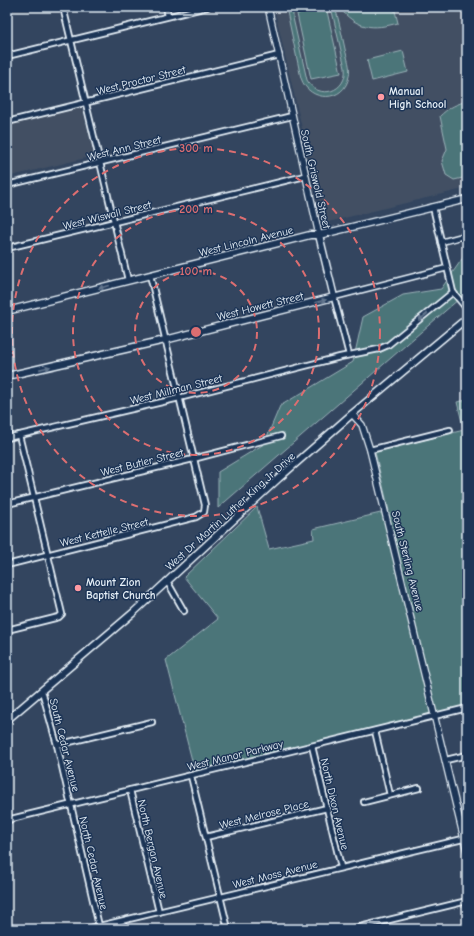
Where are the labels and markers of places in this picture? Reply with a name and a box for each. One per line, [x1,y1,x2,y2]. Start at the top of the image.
place label: Manual High School [389,85,446,111]
marker: Manual High School [376,92,386,102]
centre of rings [189,325,203,339]
place label: Mount Zion Baptist Church [86,576,156,602]
marker: Mount Zion Baptist Church [73,583,83,593]

